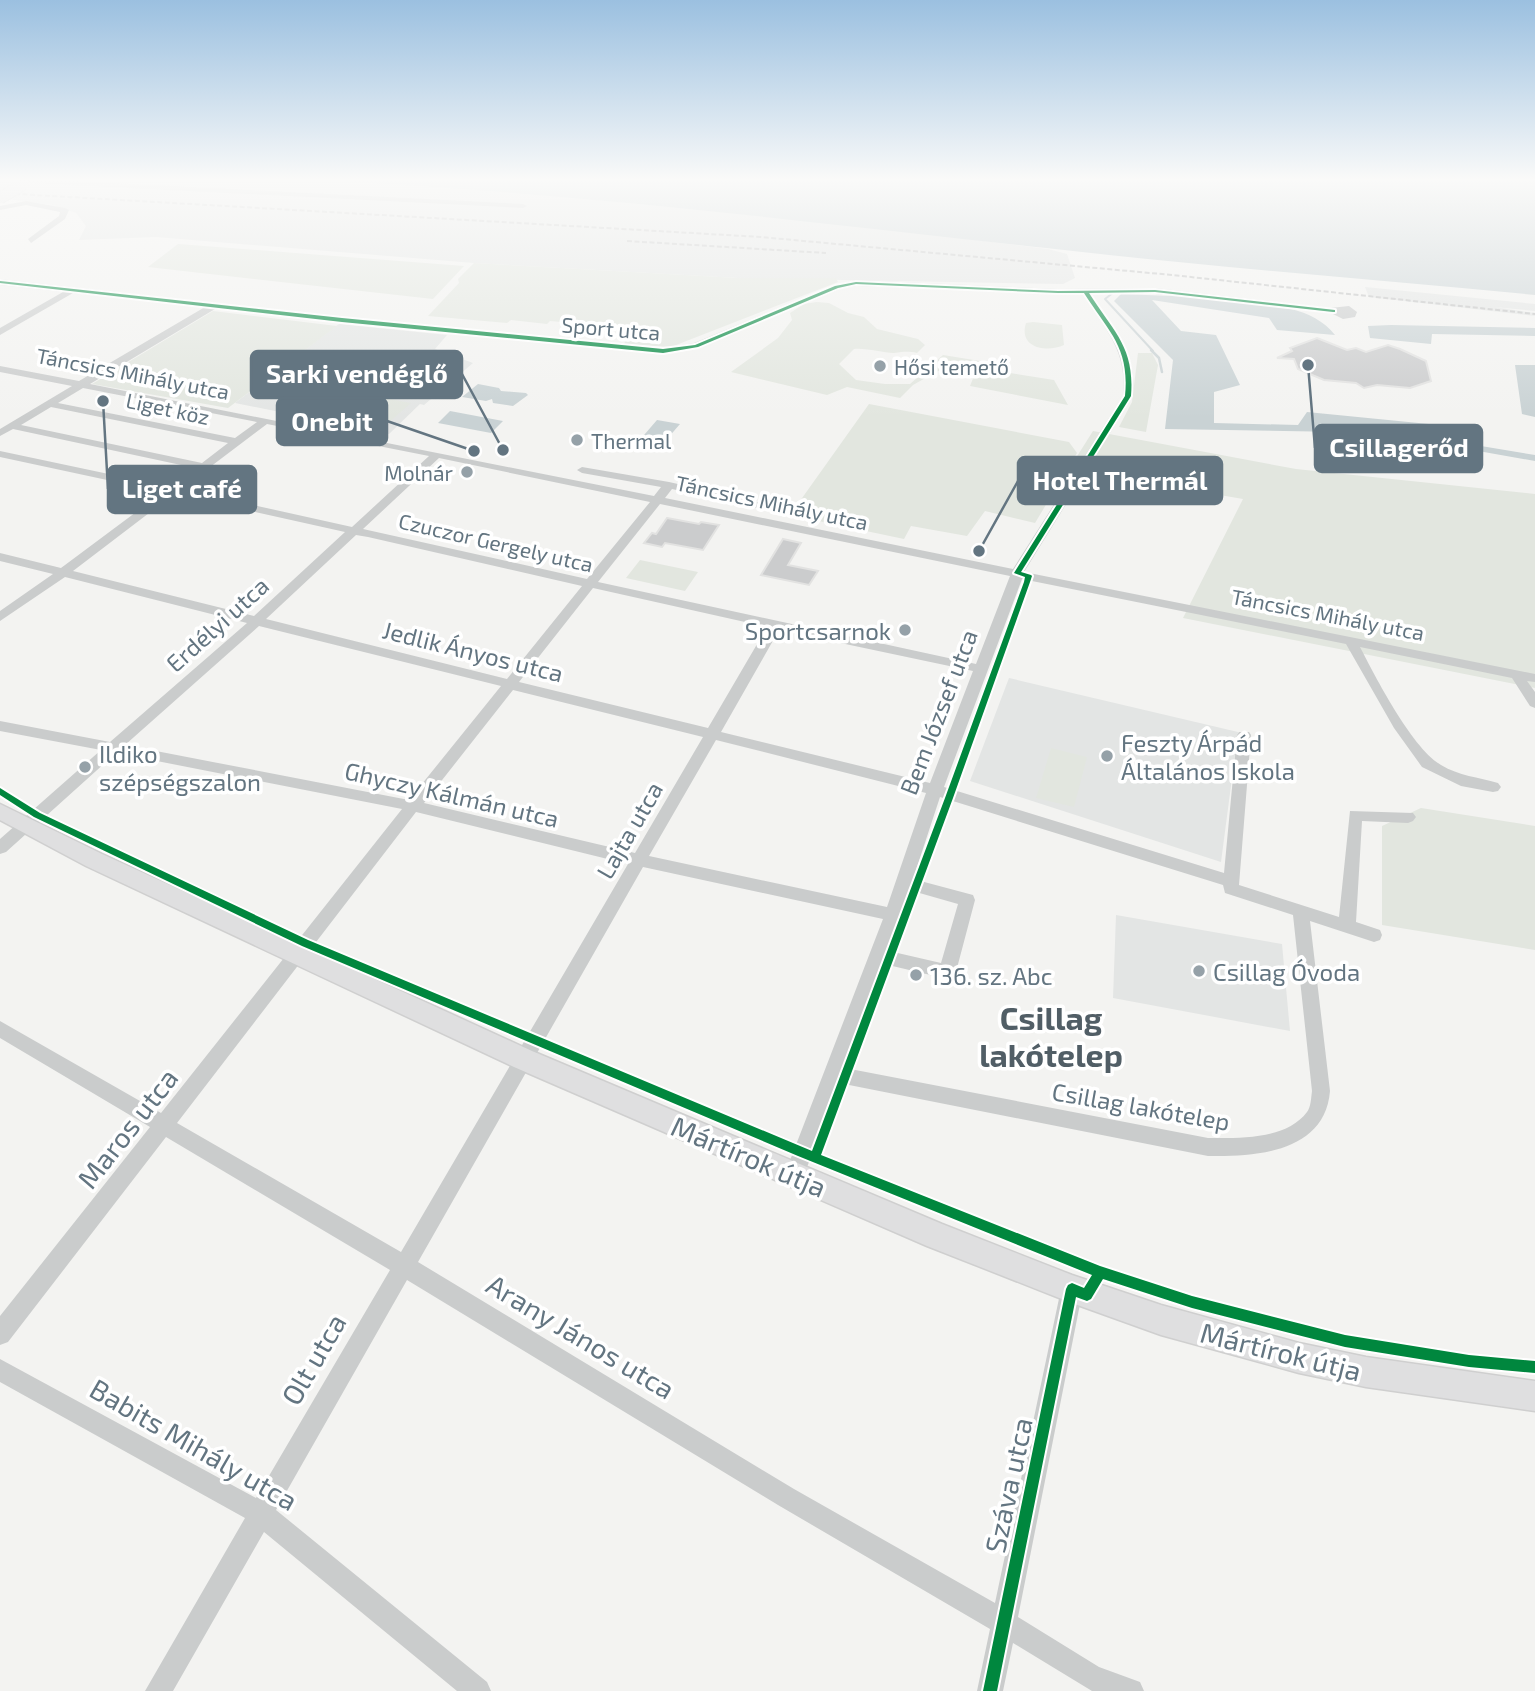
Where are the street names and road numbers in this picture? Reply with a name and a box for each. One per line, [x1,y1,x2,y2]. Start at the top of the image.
street label: Sport utca [561,311,661,345]
street label: Táncsics Mihály utca [34,342,232,404]
street label: Liget köz [124,387,212,429]
street label: Táncsics Mihály utca [674,469,870,535]
street label: Czuczor Gergely utca [396,507,596,577]
street label: Erdélyi utca [160,570,274,678]
street label: Táncsics Mihály utca [1229,583,1427,645]
street label: Jedlik Ányos utca [380,615,566,687]
street label: Bem József utca [893,625,983,799]
street label: Ghyczy Kálmán utca [342,755,562,833]
street label: Lajta utca [590,776,668,884]
street label: Maros utca [70,1061,184,1195]
street label: Csillag lakótelep [1050,1076,1232,1136]
street label: Mártírok útja [667,1108,831,1204]
street label: Arany János utca [481,1266,681,1406]
street label: Olt utca [273,1307,353,1411]
street label: Mártírok útja [1197,1315,1365,1387]
street label: Babits Mihály utca [84,1371,304,1517]
street label: Száva utca [977,1414,1039,1556]

